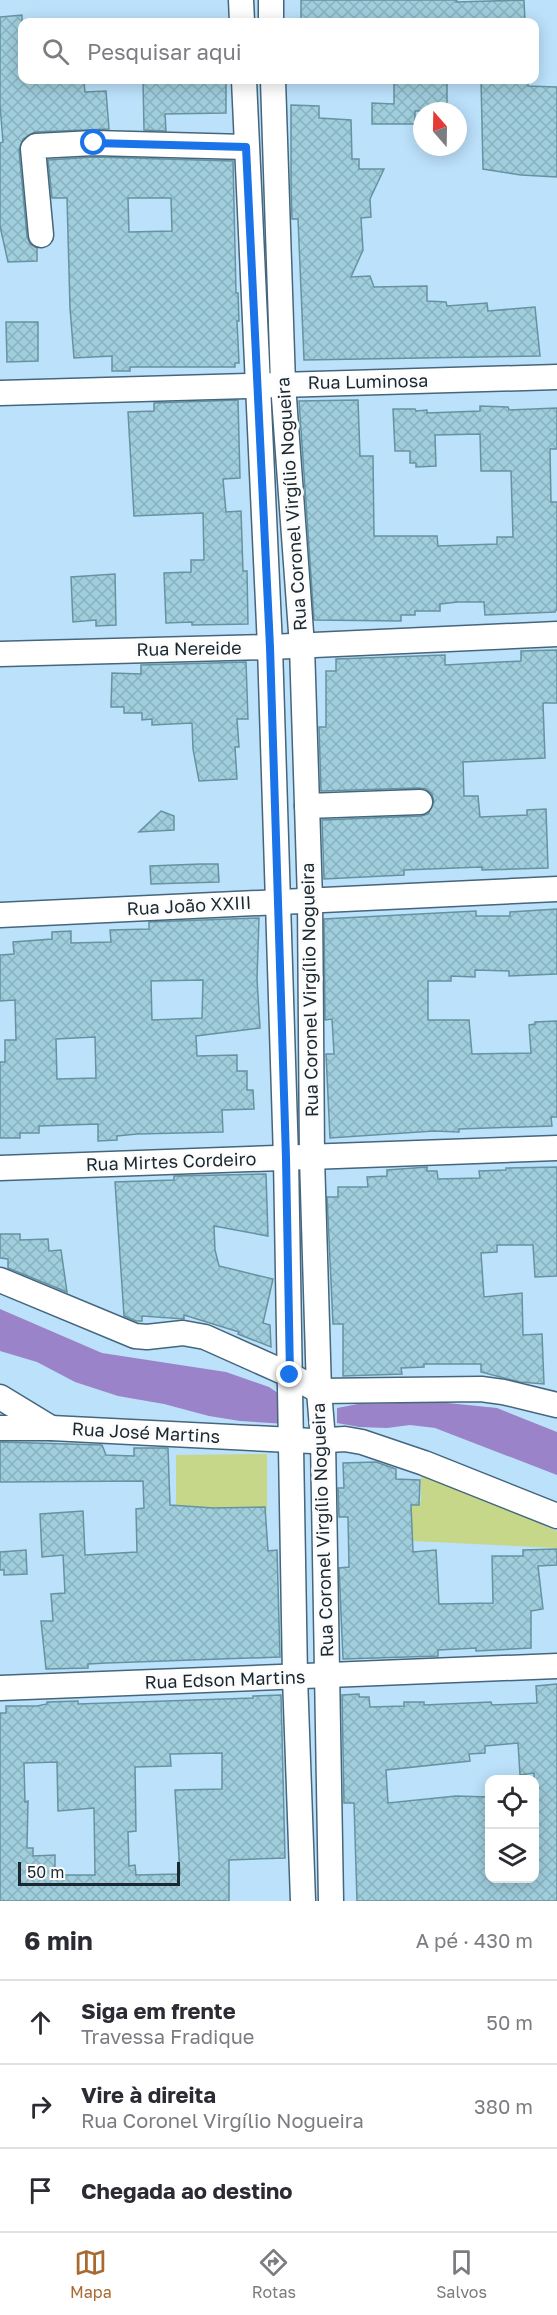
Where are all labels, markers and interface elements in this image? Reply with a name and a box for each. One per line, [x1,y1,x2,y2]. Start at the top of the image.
search box [18,18,539,84]
icon: search [39,35,72,68]
text: Pesquisar aqui [87,38,242,65]
north arrow [413,102,467,156]
route start [80,129,106,155]
street label: Rua Luminosa [308,369,428,393]
street label: Rua Coronel Virgílio Nogueira [271,376,311,632]
street label: Rua Nereide [136,636,242,660]
street label: Rua Coronel Virgílio Nogueira [296,863,322,1117]
street label: Rua João XXIII [126,891,252,919]
street label: Rua Mirtes Cordeiro [85,1147,257,1175]
route end [276,1361,302,1387]
street label: Rua Coronel Virgílio Nogueira [307,1402,337,1658]
street label: Rua José Martins [71,1417,221,1447]
street label: Rua Edson Martins [144,1665,306,1693]
map controls [485,1775,539,1883]
button: locate [485,1775,539,1829]
button: layers [485,1829,539,1883]
scale bar [18,1859,180,1886]
text: 50 m [27,1862,64,1882]
text: 6 min [24,1925,93,1956]
text: A pé · 430 m [416,1928,533,1952]
text: Siga em frente [81,1997,236,2024]
icon: ahead [24,2006,57,2039]
text: 50 m [486,2010,533,2034]
text: Travessa Fradique [81,2024,254,2048]
text: Vire à direita [81,2081,216,2108]
icon: right [24,2090,57,2123]
text: 380 m [474,2094,533,2118]
text: Rua Coronel Virgílio Nogueira [81,2108,364,2132]
icon: arrive [24,2174,57,2207]
text: Chegada ao destino [81,2177,293,2204]
tab: Mapa [70,2246,112,2302]
tab: Rotas [252,2246,296,2302]
tab: Salvos [436,2246,487,2302]

